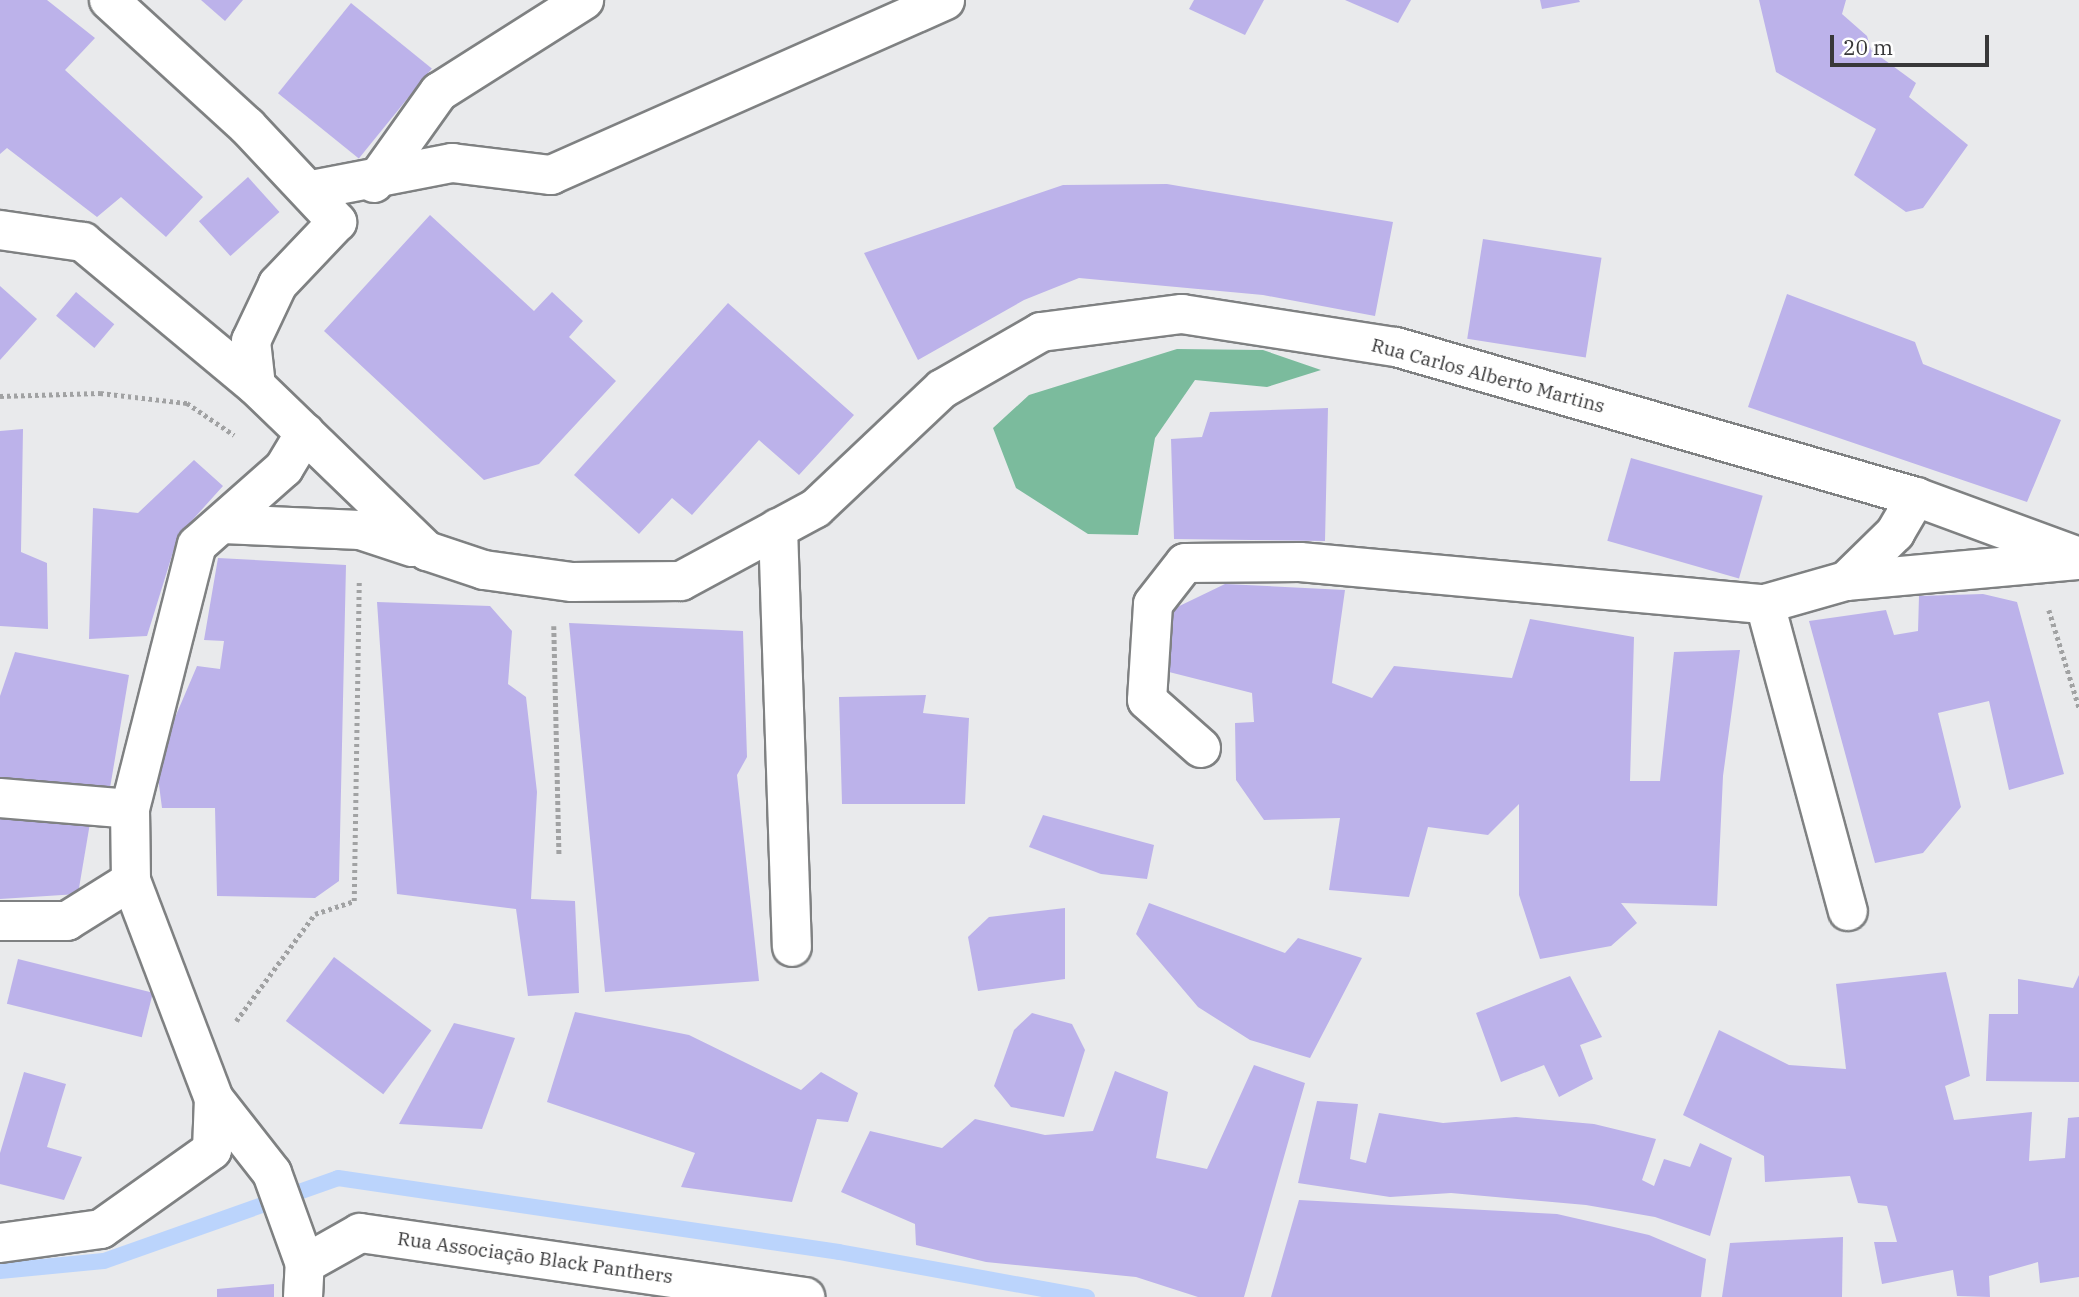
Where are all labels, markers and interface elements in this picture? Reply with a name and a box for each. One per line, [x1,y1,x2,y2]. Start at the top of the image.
scale bar [1834,21,1993,65]
text: 20 m [1843,33,1893,61]
street label: Rua Carlos Alberto Martins [1369,334,1607,418]
street label: Rua Associação Black Panthers [396,1227,674,1289]

